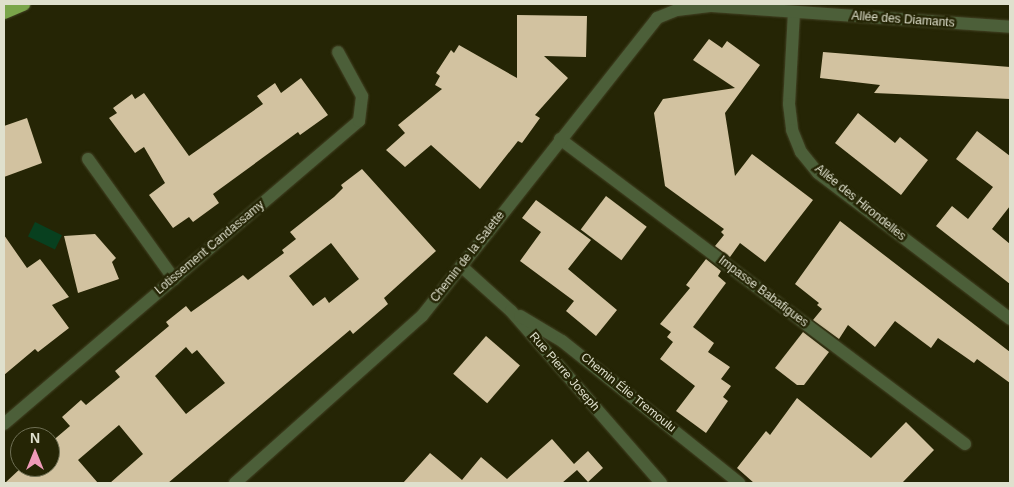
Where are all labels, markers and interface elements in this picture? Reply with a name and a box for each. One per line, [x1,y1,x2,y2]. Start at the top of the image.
street label: Allée des Diamants [851,9,955,31]
street label: Allée des Hirondelles [812,162,908,244]
street label: Lotissement Candassamy [152,198,268,298]
street label: Chemin de la Salette [428,209,508,305]
street label: Impasse Babafigues [715,254,811,330]
street label: Rue Pierre Joseph [526,330,602,414]
street label: Chemin Élie Tremoulu [578,350,678,436]
north arrow [10,427,60,477]
text: N [30,430,40,446]

